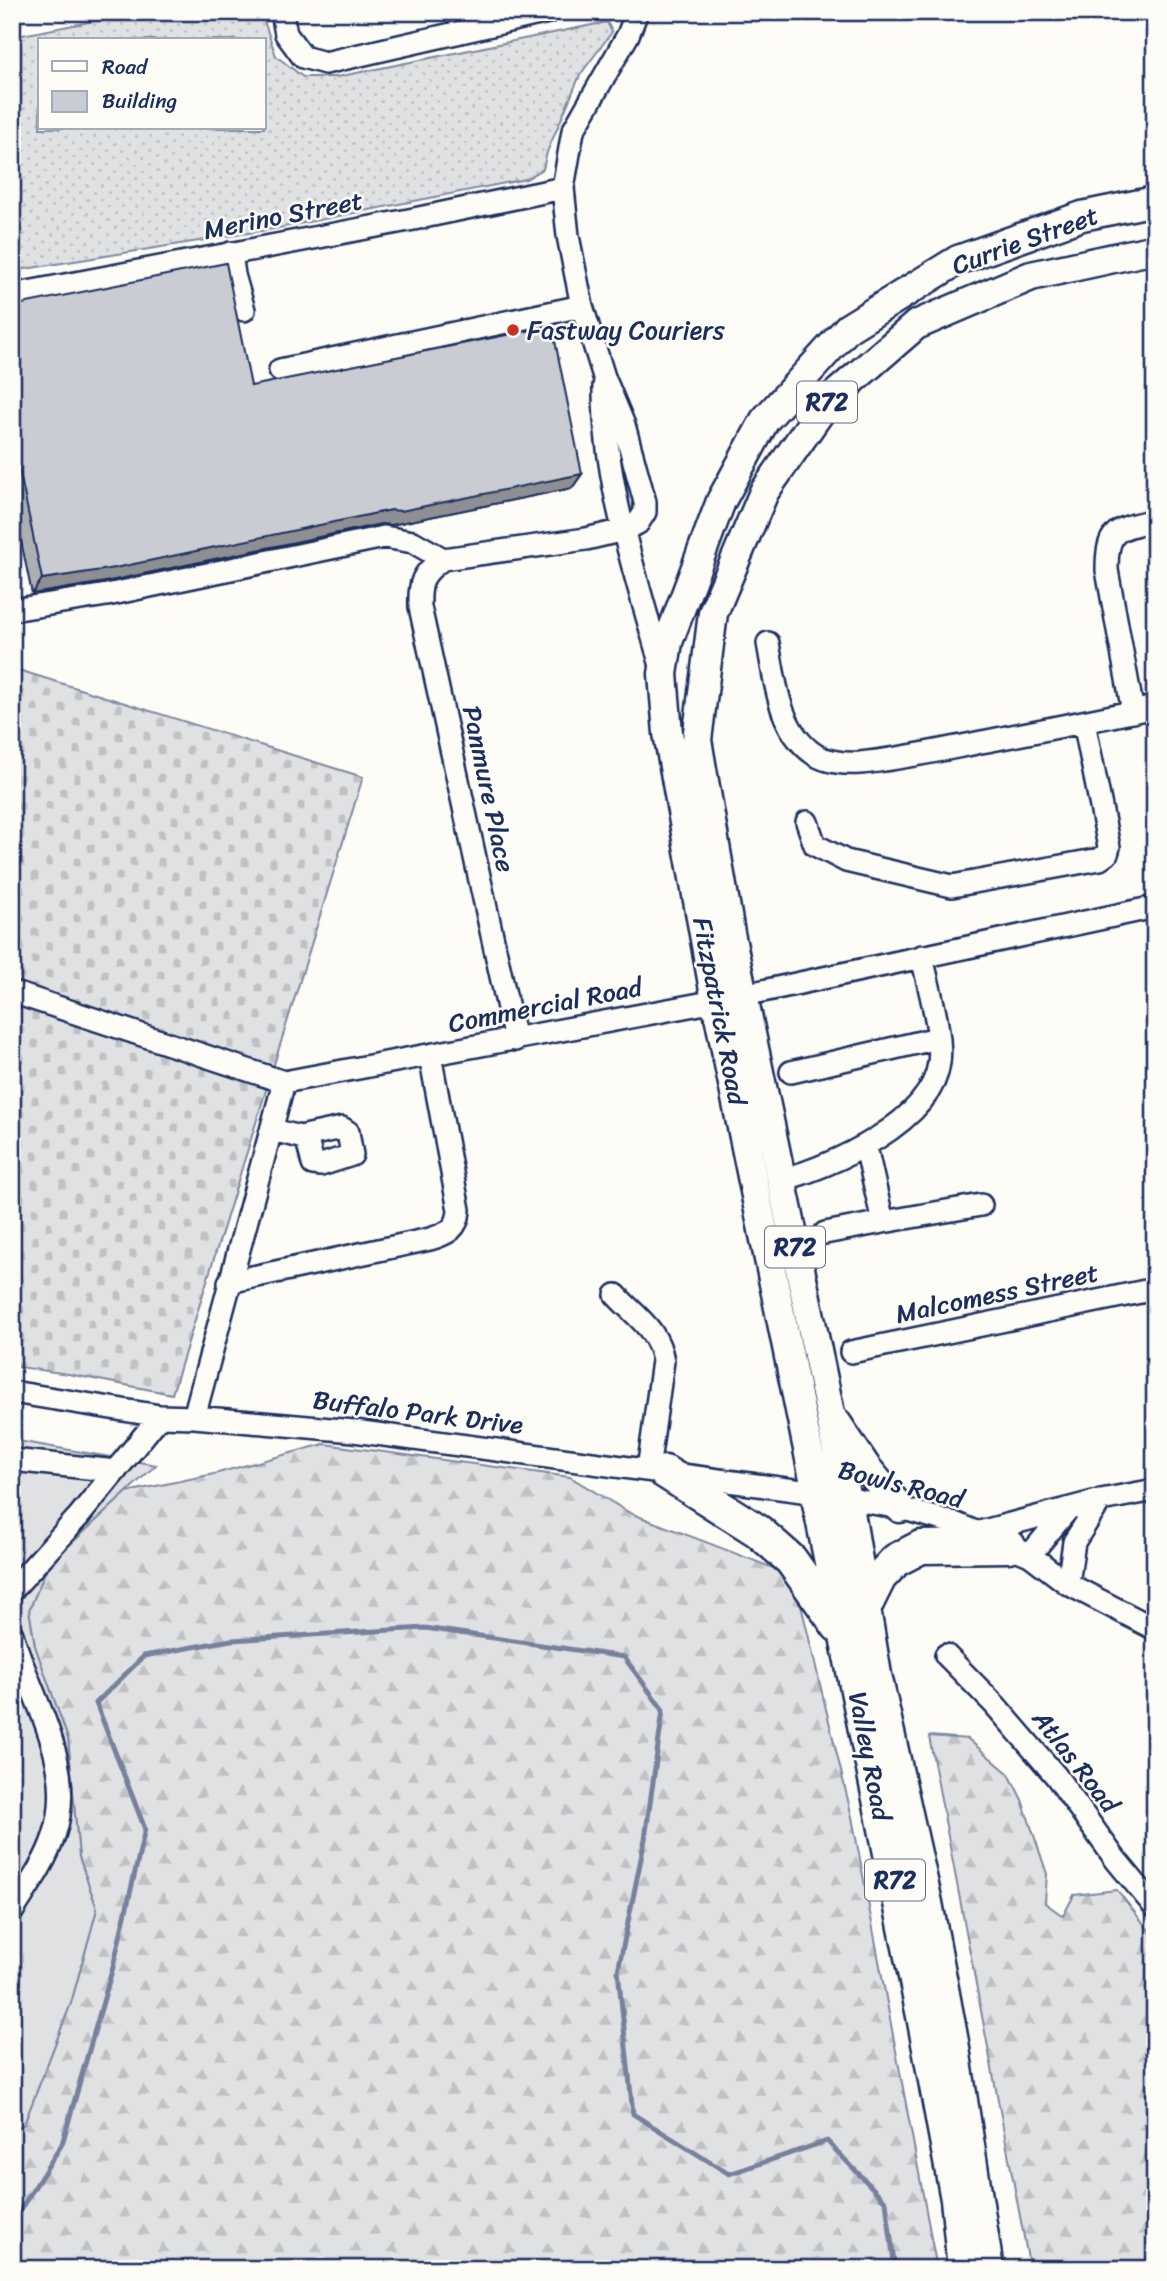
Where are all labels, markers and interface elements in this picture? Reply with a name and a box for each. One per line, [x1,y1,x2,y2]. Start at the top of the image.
legend [38,38,266,130]
text: Road [102,48,149,86]
text: Building [102,82,178,120]
street label: Merino Street [199,177,367,253]
street label: Currie Street [945,192,1105,288]
place label: Fastway Couriers [527,307,726,353]
marker: Fastway Couriers [505,322,521,338]
road number: R72 [797,382,857,422]
street label: Panmure Place [449,701,529,877]
street label: Fitzpatrick Road [679,913,761,1111]
street label: Commercial Road [444,963,648,1046]
road number: R72 [765,1226,825,1268]
street label: Malcomess Street [891,1249,1103,1337]
street label: Buffalo Park Drive [310,1376,526,1448]
street label: Bowls Road [833,1446,971,1522]
street label: Valley Road [835,1688,905,1827]
street label: Atlas Road [1020,1698,1133,1825]
road number: R72 [865,1859,925,1900]

